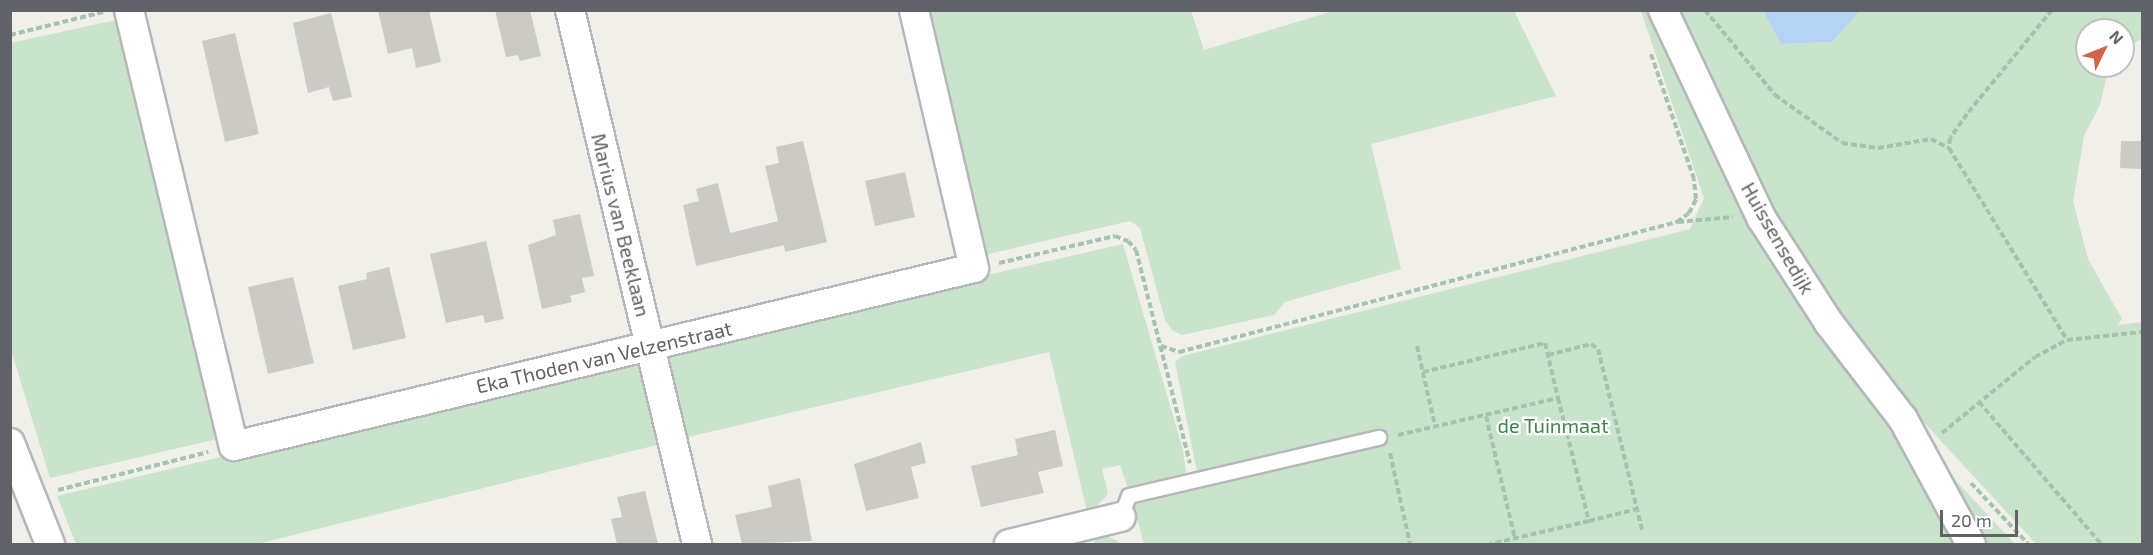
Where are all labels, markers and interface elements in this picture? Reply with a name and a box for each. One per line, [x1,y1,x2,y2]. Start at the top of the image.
north arrow [2075,18,2135,78]
text: N [2106,26,2128,47]
street label: Marius van Beeklaan [587,131,655,319]
street label: Huissensedijk [1736,178,1820,298]
street label: Eka Thoden van Velzenstraat [473,316,735,398]
park label: de Tuinmaat [1497,413,1609,437]
scale bar [1943,498,2021,536]
text: 20 m [1951,509,1992,531]

